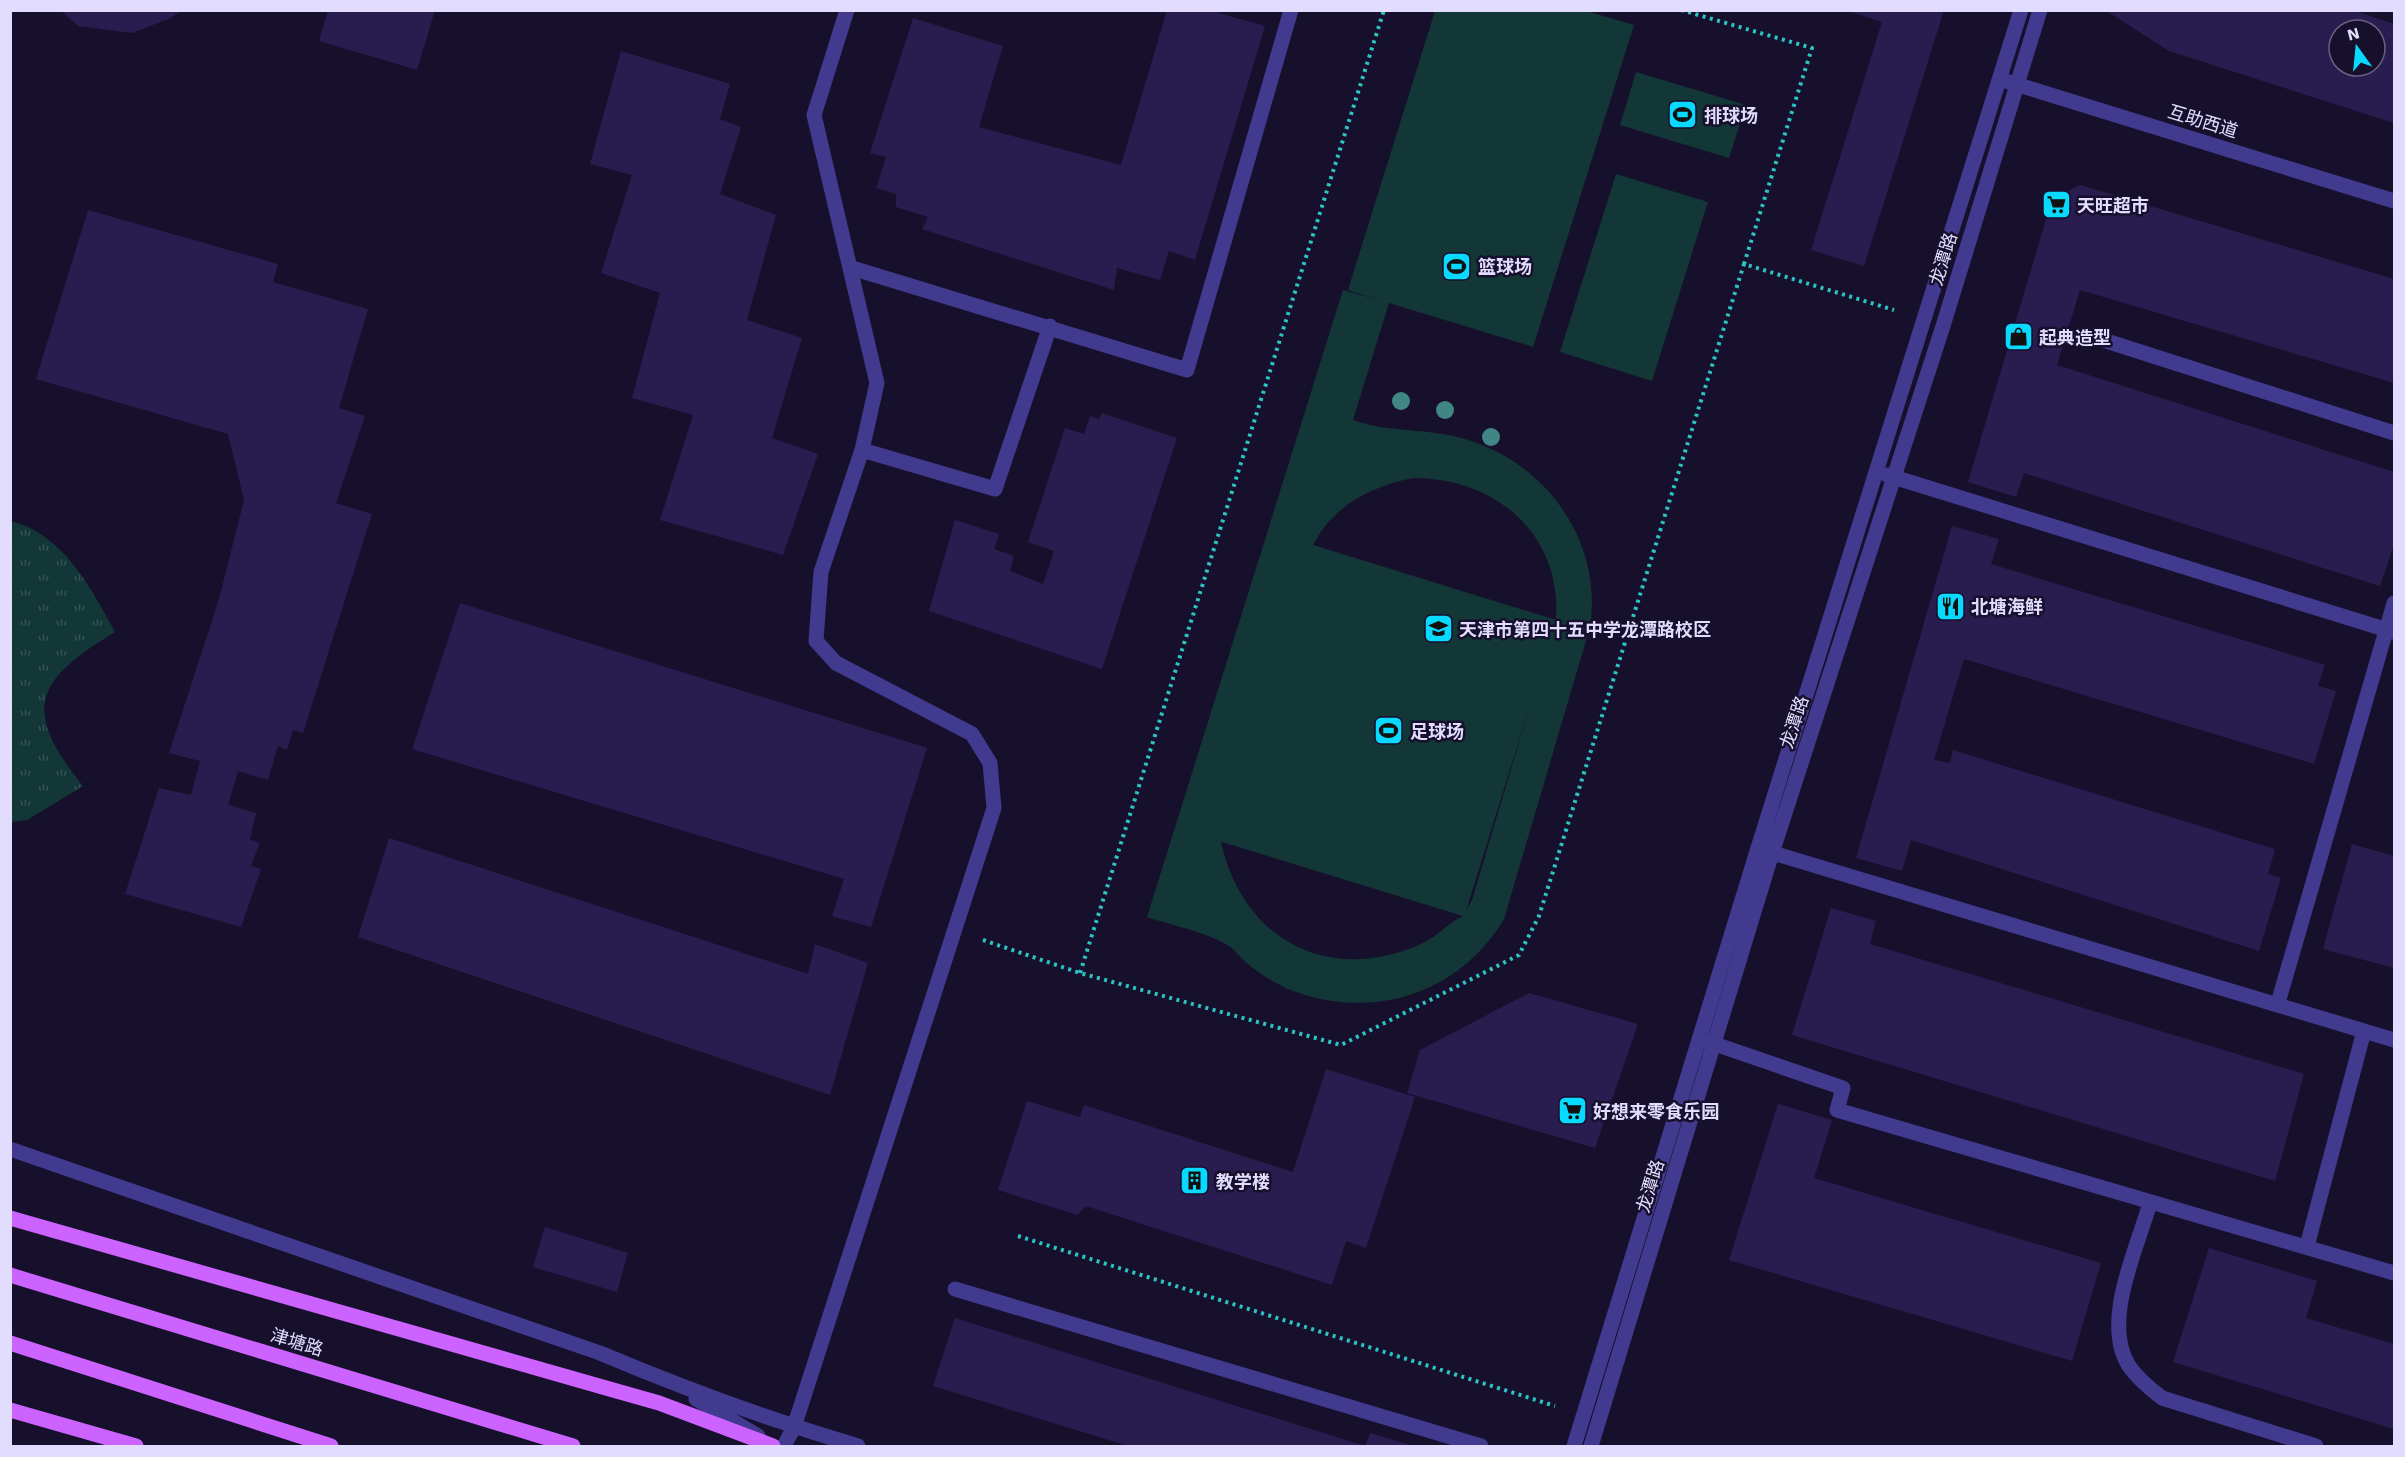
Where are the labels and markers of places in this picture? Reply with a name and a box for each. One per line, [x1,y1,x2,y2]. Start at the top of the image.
sports icon: 排球场 [1667,99,1699,131]
place label: 排球场 [1704,105,1758,126]
supermarket icon: 天旺超市 [2040,189,2072,221]
place label: 天旺超市 [2077,195,2149,216]
sports icon: 篮球场 [1441,250,1473,282]
place label: 篮球场 [1478,256,1532,277]
shop icon: 起典造型 [2002,321,2034,353]
place label: 起典造型 [2039,327,2111,348]
restaurant icon: 北塘海鲜 [1934,590,1966,622]
place label: 北塘海鲜 [1971,596,2043,617]
school or university icon: 天津市第四十五中学龙潭路校区 [1422,613,1454,645]
place label: 天津市第四十五中学龙潭路校区 [1459,619,1711,640]
sports icon: 足球场 [1373,715,1405,747]
place label: 足球场 [1410,721,1464,742]
supermarket icon: 好想来零食乐园 [1556,1095,1588,1127]
place label: 好想来零食乐园 [1593,1101,1719,1122]
building icon: 教学楼 [1179,1165,1211,1197]
place label: 教学楼 [1216,1171,1270,1192]

